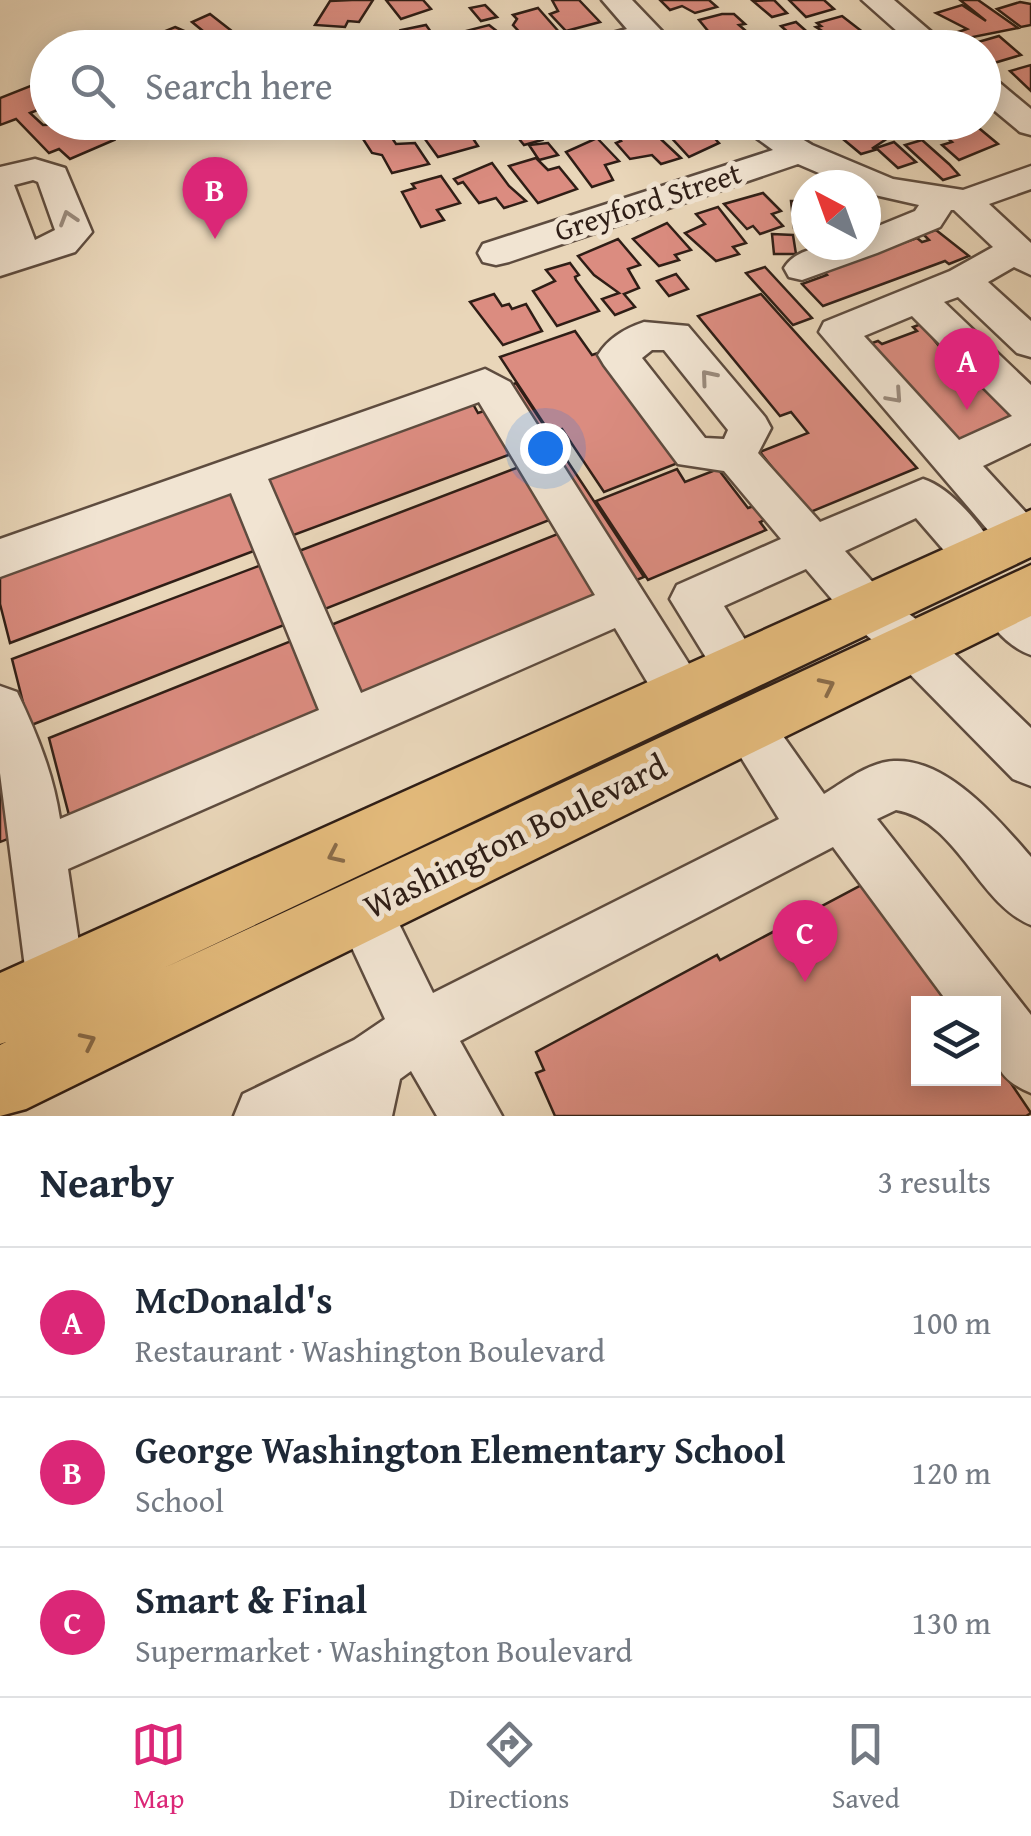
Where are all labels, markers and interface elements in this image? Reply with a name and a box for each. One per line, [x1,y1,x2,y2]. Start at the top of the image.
search box [30,30,1001,140]
text: Search here [145,57,333,113]
icon: search [65,58,120,113]
street label: Greyford Street [549,150,747,252]
pin: B [182,156,248,239]
north arrow [791,170,881,260]
one-way arrow [59,210,80,227]
pin: A [934,328,1000,410]
one-way arrow [702,371,720,389]
one-way arrow [884,384,902,403]
your location [520,423,571,474]
one-way arrow [817,678,835,698]
street label: Washington Boulevard [354,740,675,931]
one-way arrow [327,843,345,863]
pin: C [772,900,838,982]
map controls [911,996,1001,1086]
button: layers [911,996,1001,1086]
one-way arrow [78,1033,96,1053]
text: Nearby [40,1151,174,1212]
text: 3 results [878,1158,991,1205]
text: McDonald's [135,1271,333,1327]
text: A [62,1299,83,1346]
text: 100 m [912,1299,991,1346]
text: Restaurant · Washington Boulevard [135,1327,605,1374]
text: George Washington Elementary School [135,1421,785,1477]
text: B [63,1449,82,1496]
text: 120 m [912,1449,991,1496]
text: School [135,1477,224,1524]
text: Smart & Final [135,1571,367,1627]
text: C [63,1599,82,1646]
text: 130 m [912,1599,991,1646]
text: Supermarket · Washington Boulevard [135,1627,633,1674]
tab: Map [131,1717,186,1818]
tab: Directions [449,1717,569,1818]
tab: Saved [832,1717,900,1818]

